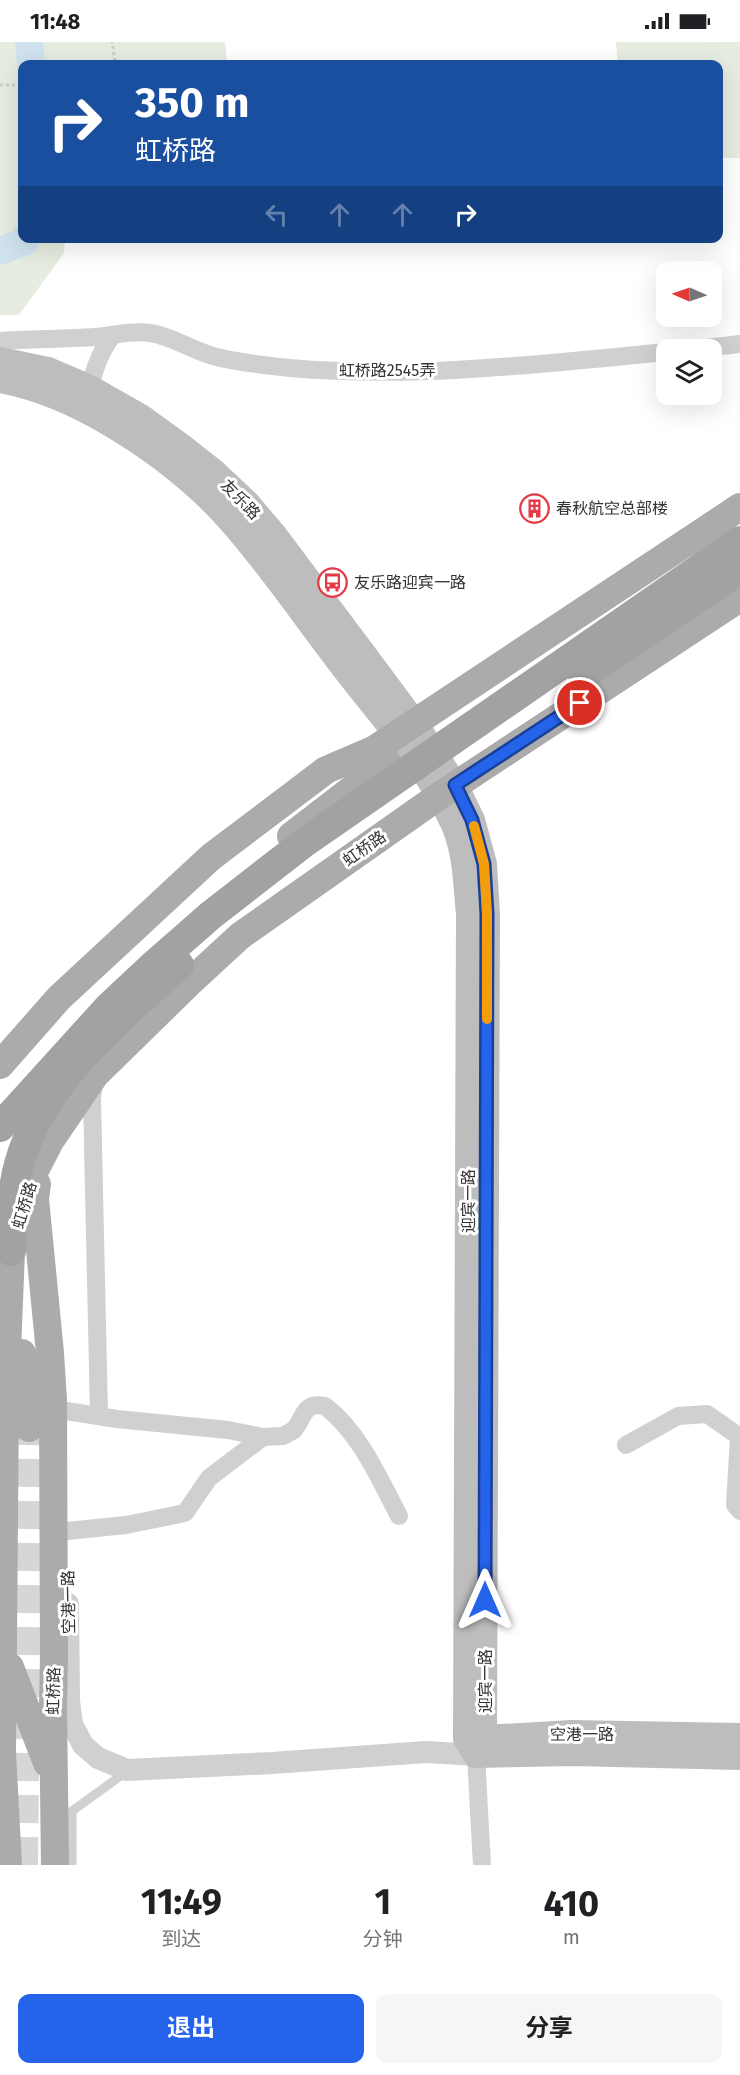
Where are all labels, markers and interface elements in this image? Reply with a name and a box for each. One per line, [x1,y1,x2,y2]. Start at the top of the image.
text: 11:48 [30,8,80,35]
text: 350 m [135,78,249,128]
icon: right [36,84,114,162]
text: 虹桥路 [135,135,216,167]
icon: left [260,198,293,231]
icon: ahead [323,198,356,231]
icon: ahead [386,198,419,231]
icon: right [449,198,482,231]
north arrow [656,261,722,327]
map controls [656,261,722,405]
button: layers [656,339,722,405]
street label: 虹桥路2545弄 [339,361,435,380]
street label: 友乐路 [217,475,264,523]
building icon: 春秋航空总部楼 [519,492,551,524]
place label: 春秋航空总部楼 [556,499,668,518]
bus stop icon: 友乐路迎宾一路 [317,566,349,598]
place label: 友乐路迎宾一路 [354,573,466,592]
pin [554,677,605,728]
icon: arrive [563,686,596,719]
street label: 虹桥路 [339,827,389,870]
street label: 迎宾一路 [459,1169,478,1233]
street label: 虹桥路 [8,1179,41,1231]
position arrow [453,1568,517,1632]
street label: 空港一路 [58,1570,79,1634]
street label: 迎宾一路 [476,1649,495,1713]
street label: 虹桥路 [44,1667,63,1715]
street label: 空港一路 [550,1725,614,1744]
text: 11:49 [141,1880,222,1924]
text: 1 [374,1880,391,1924]
text: 410 [544,1882,599,1926]
text: m [563,1925,580,1949]
text: 到达 [161,1927,201,1951]
text: 分钟 [363,1927,403,1951]
button: 退出 [18,1994,364,2063]
button: 分享 [376,1994,722,2063]

